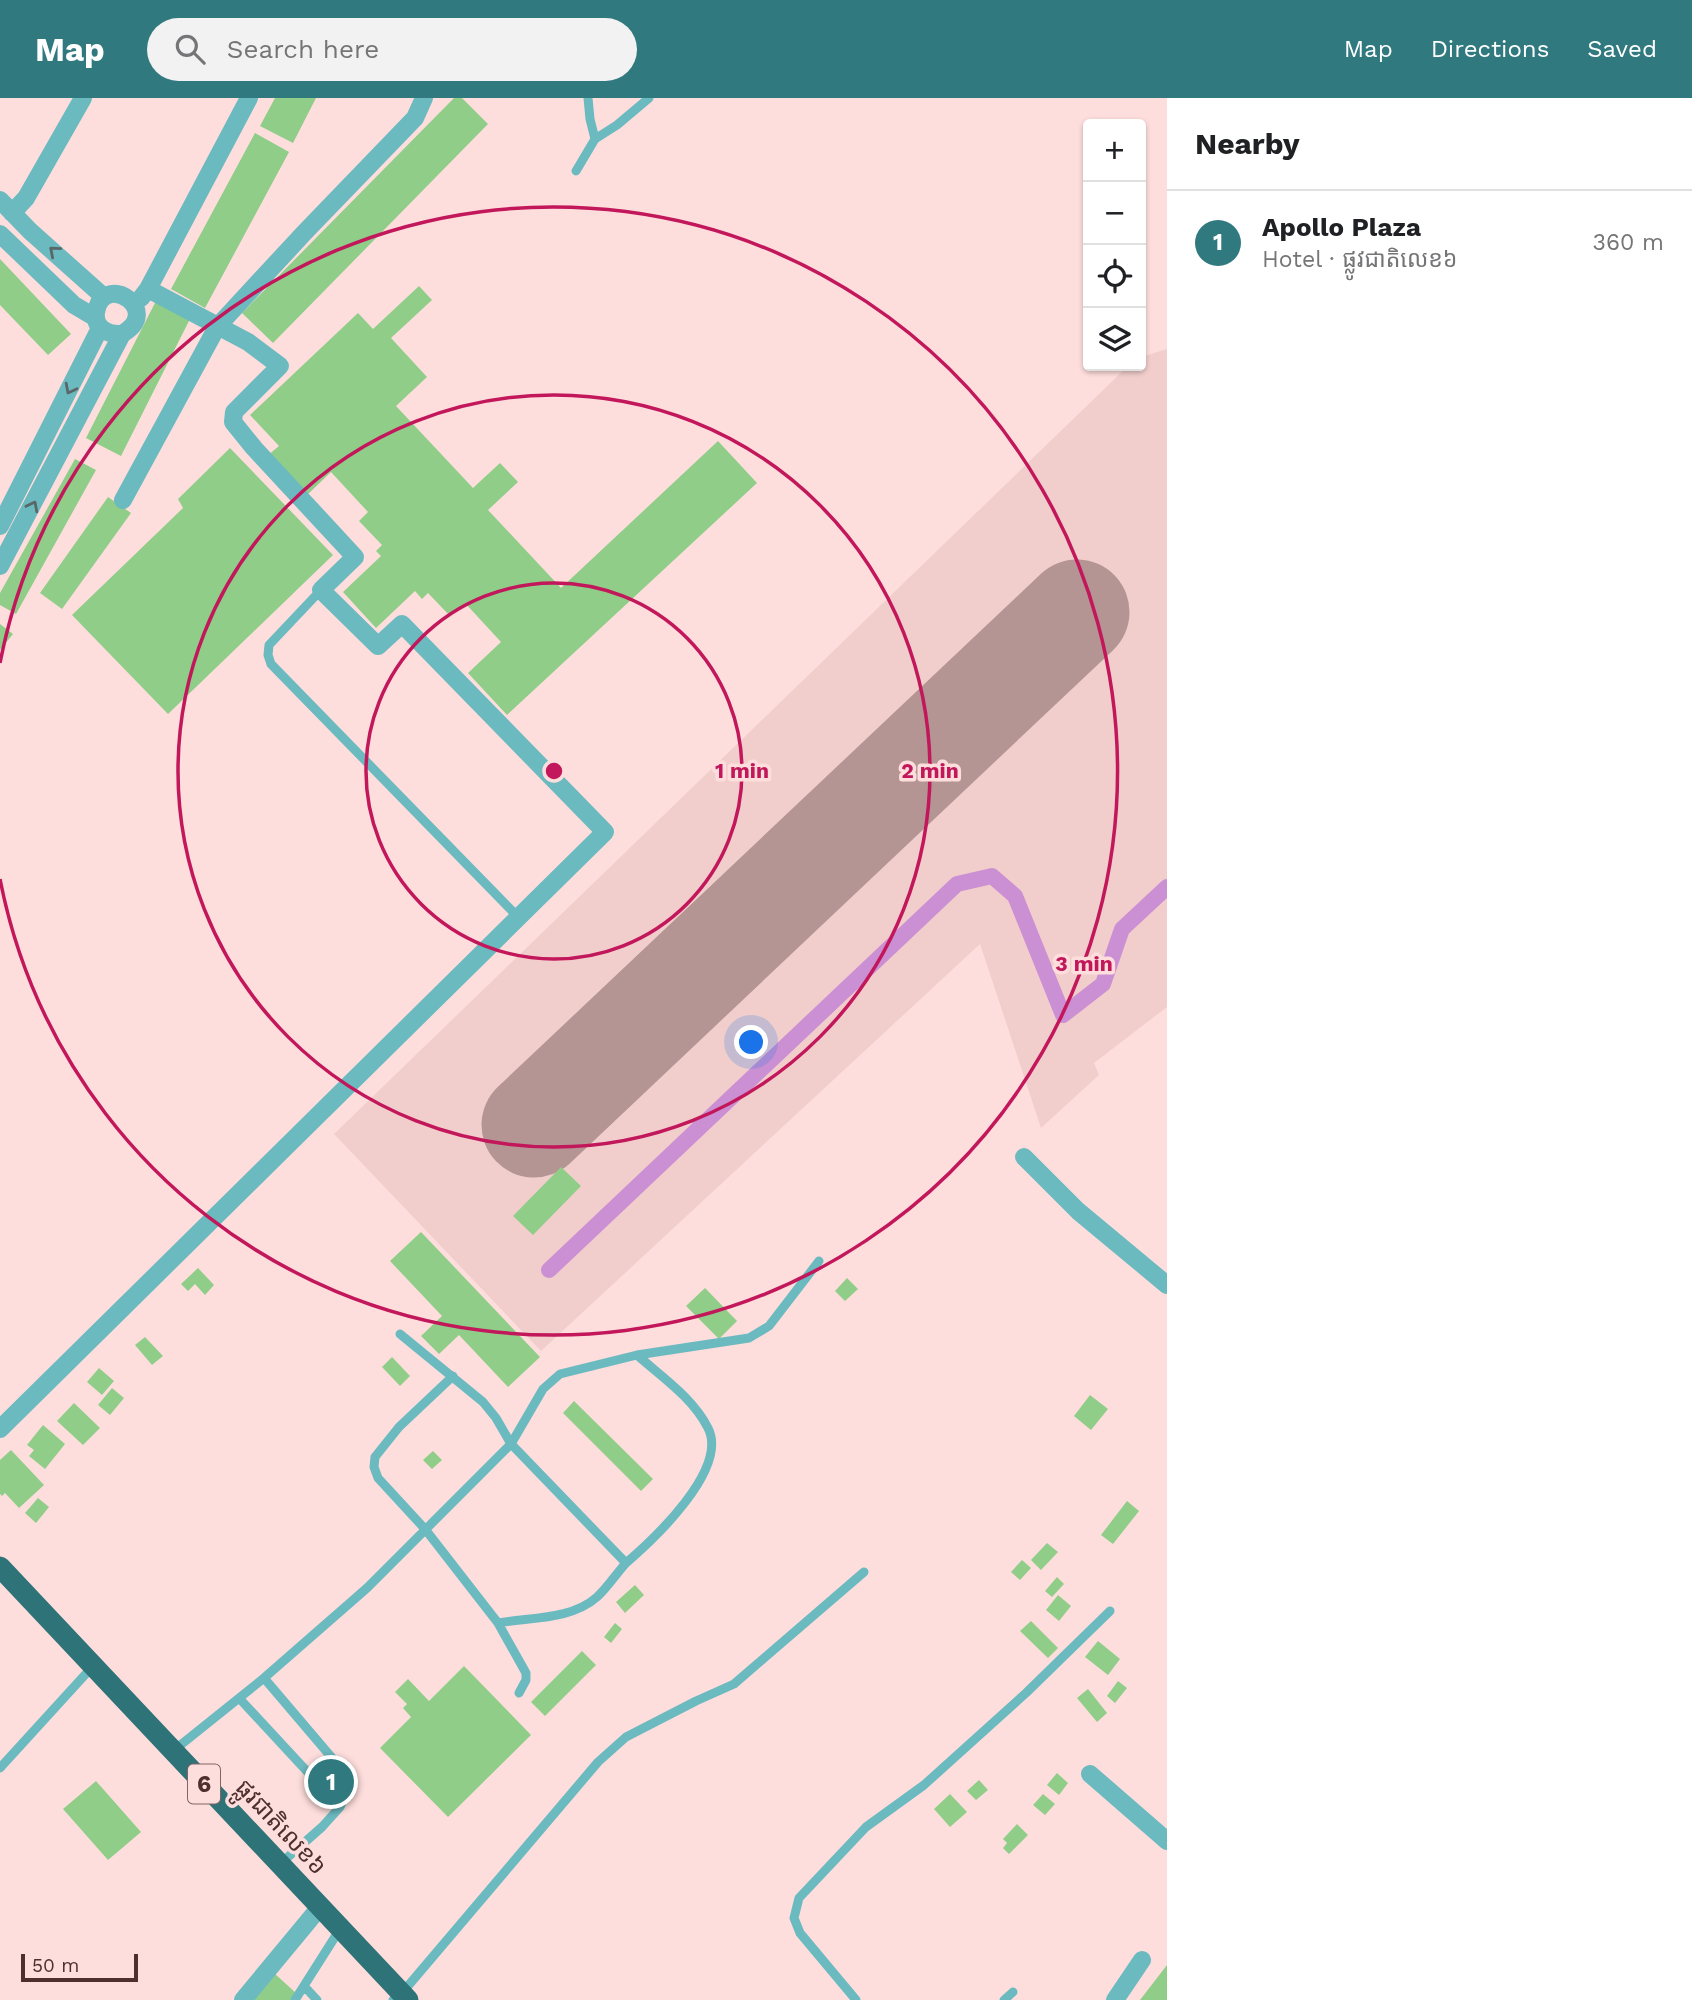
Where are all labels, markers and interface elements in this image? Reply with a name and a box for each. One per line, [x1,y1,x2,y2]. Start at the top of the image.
search box [147,18,637,81]
text: Map [35,30,105,69]
icon: search [171,30,209,68]
text: Search here [227,34,379,64]
text: Map [1344,35,1393,63]
text: Directions [1431,35,1549,63]
text: Saved [1587,35,1657,63]
map controls [1083,119,1146,371]
button: + [1083,119,1146,182]
text: Nearby [1195,126,1300,161]
button: − [1083,182,1146,245]
text: Apollo Plaza [1262,212,1421,242]
text: 1 [1213,229,1223,256]
text: 360 m [1593,229,1664,256]
button: locate [1083,245,1146,308]
text: Hotel · ផ្លូវជាតិលេខ៦ [1262,246,1457,273]
one-way arrow [49,247,62,259]
button: layers [1083,308,1146,371]
one-way arrow [64,382,78,394]
one-way arrow [25,501,39,513]
text: 1 min [715,758,769,783]
text: 2 min [901,758,959,783]
centre of rings [542,759,566,783]
text: 3 min [1055,951,1113,976]
your location [734,1025,768,1059]
pin: 1 [308,1756,354,1808]
road number: 6 [188,1764,220,1804]
street label: ផ្លូវជាតិលេខ៦ [224,1774,332,1886]
scale bar [21,1951,138,1983]
text: 50 m [32,1954,79,1977]

